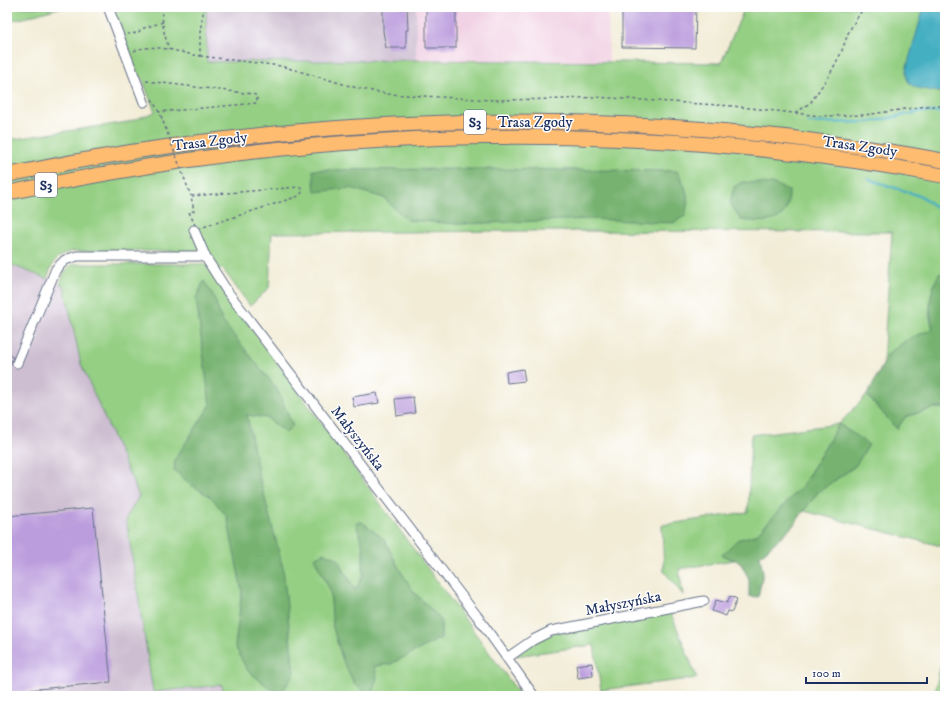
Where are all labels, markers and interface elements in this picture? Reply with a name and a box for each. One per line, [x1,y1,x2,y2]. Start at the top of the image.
road number: S3 [464,110,486,134]
street label: Trasa Zgody [497,113,573,132]
street label: Trasa Zgody [172,127,249,156]
street label: Trasa Zgody [821,132,899,161]
road number: S3 [35,173,57,197]
street label: Małyszyńska [326,402,389,475]
street label: Małyszyńska [584,587,663,620]
scale bar [806,659,927,685]
text: 100 m [812,666,841,681]

